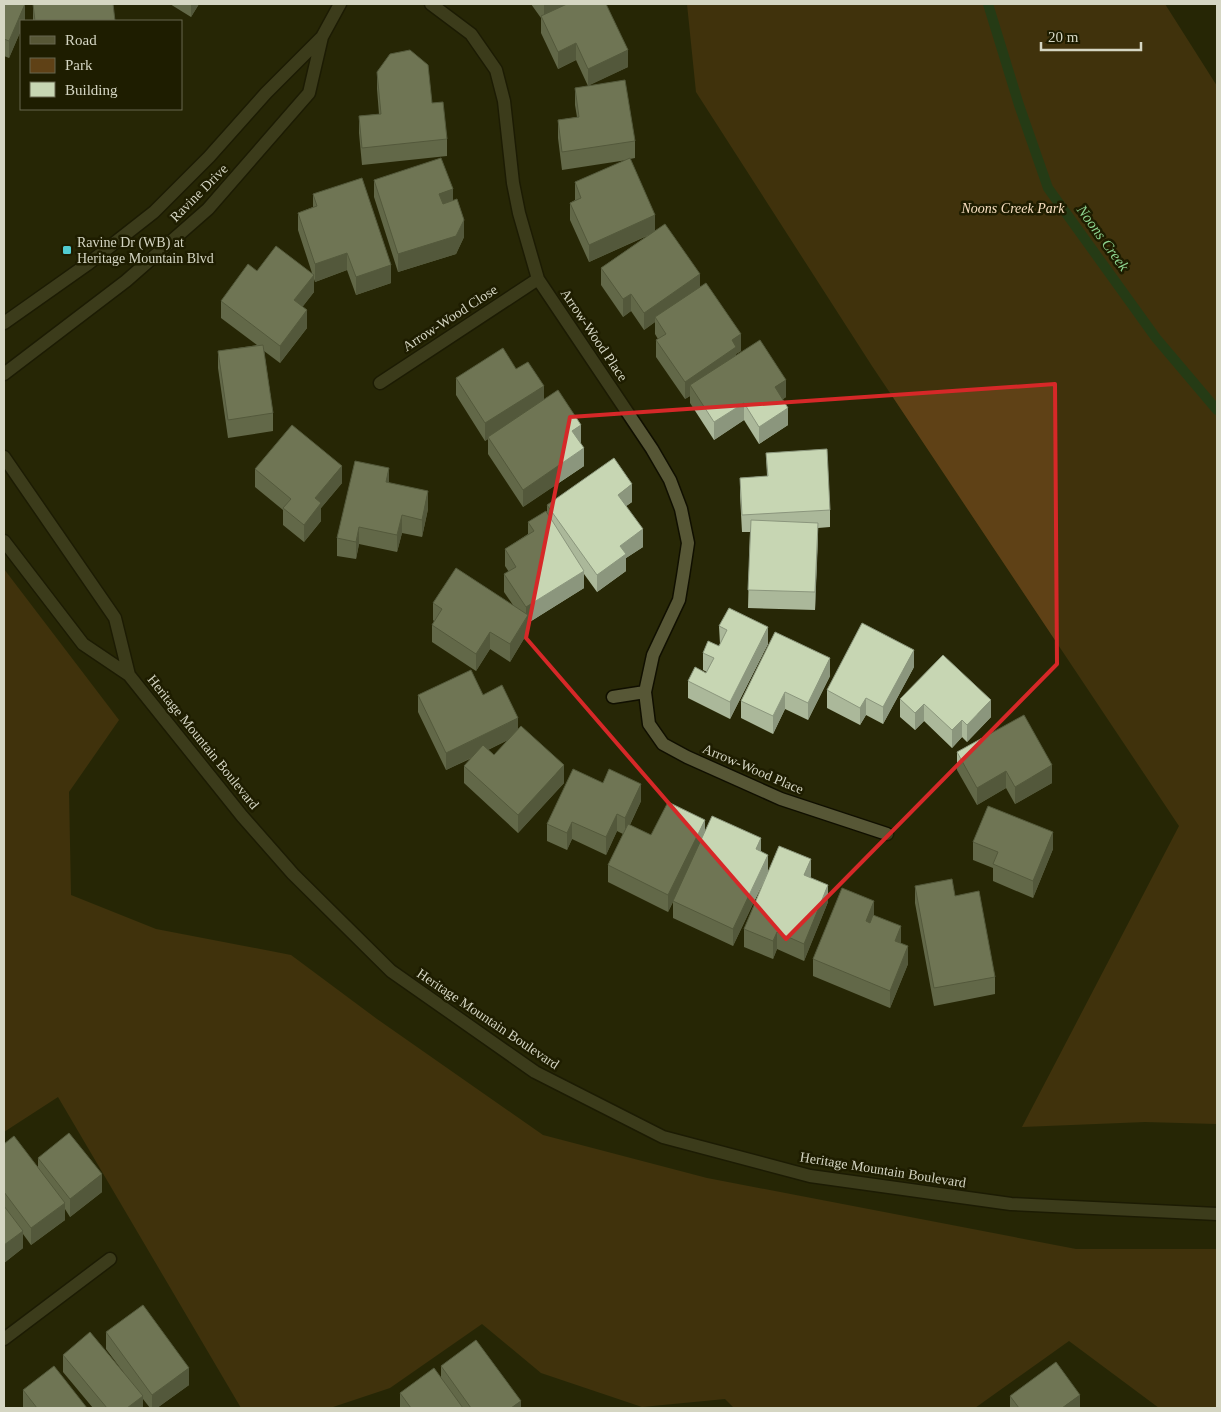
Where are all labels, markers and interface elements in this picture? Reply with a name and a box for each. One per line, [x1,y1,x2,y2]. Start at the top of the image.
legend [20,20,182,110]
scale bar [1041,20,1141,52]
text: 20 m [1048,29,1079,45]
text: Road [65,32,97,48]
text: Park [65,57,93,73]
text: Building [65,82,118,98]
street label: Ravine Drive [167,161,231,225]
park label: Noons Creek Park [961,201,1065,216]
water label: Noons Creek [1073,201,1132,274]
place label: Ravine Dr (WB) at Heritage Mountain Blvd [77,235,214,266]
marker: Ravine Dr (WB) at Heritage Mountain Blvd [61,244,73,256]
street label: Arrow-Wood Close [400,282,500,354]
street label: Arrow-Wood Place [558,286,630,384]
street label: Heritage Mountain Boulevard [144,672,262,812]
street label: Arrow-Wood Place [700,741,806,797]
street label: Heritage Mountain Boulevard [414,966,562,1072]
street label: Heritage Mountain Boulevard [799,1149,967,1191]

